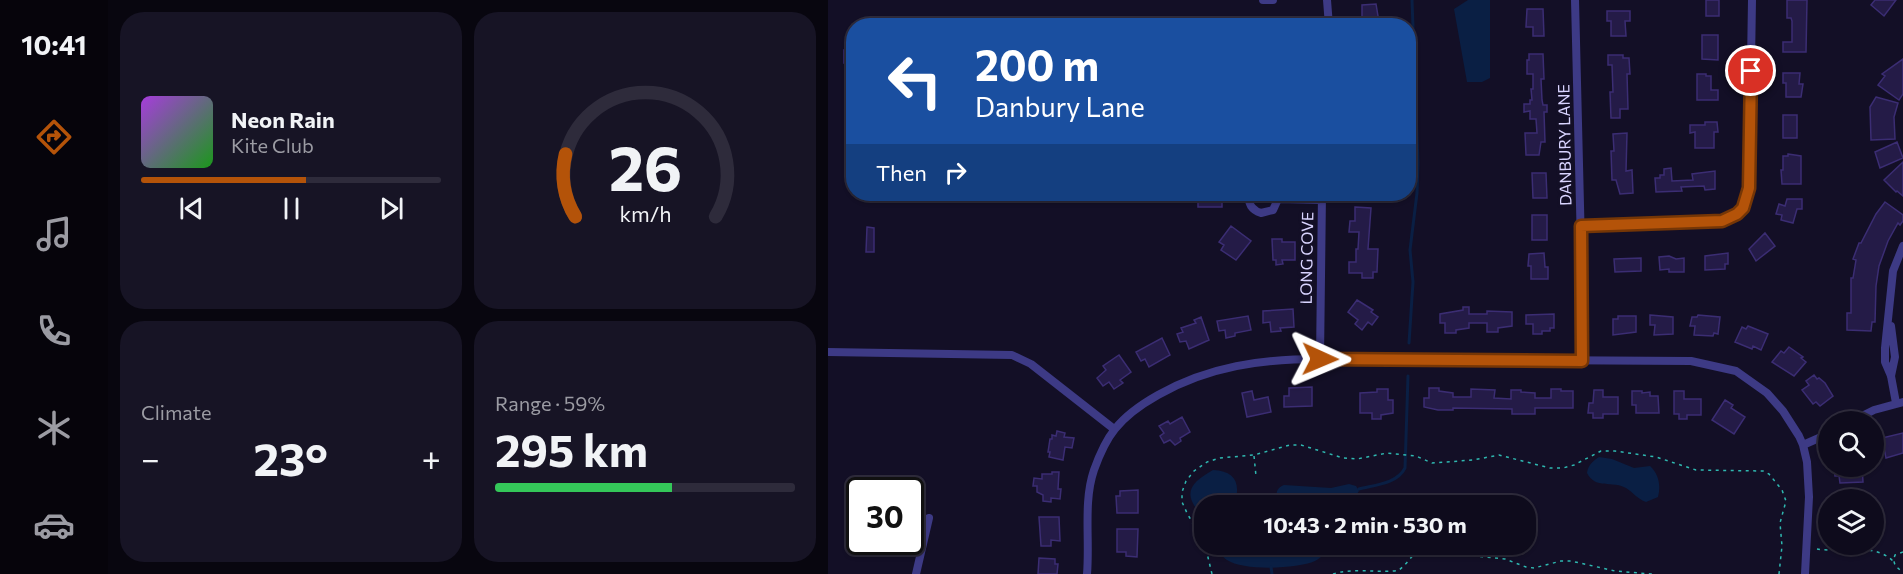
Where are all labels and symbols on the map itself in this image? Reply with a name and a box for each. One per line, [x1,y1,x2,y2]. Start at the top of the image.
pin [1725,45,1776,96]
street label: DANBURY LANE [1553,84,1575,206]
street label: LONG COVE [1296,211,1316,305]
position arrow [1288,327,1352,391]
speed limit sign: 30 [846,477,924,555]

